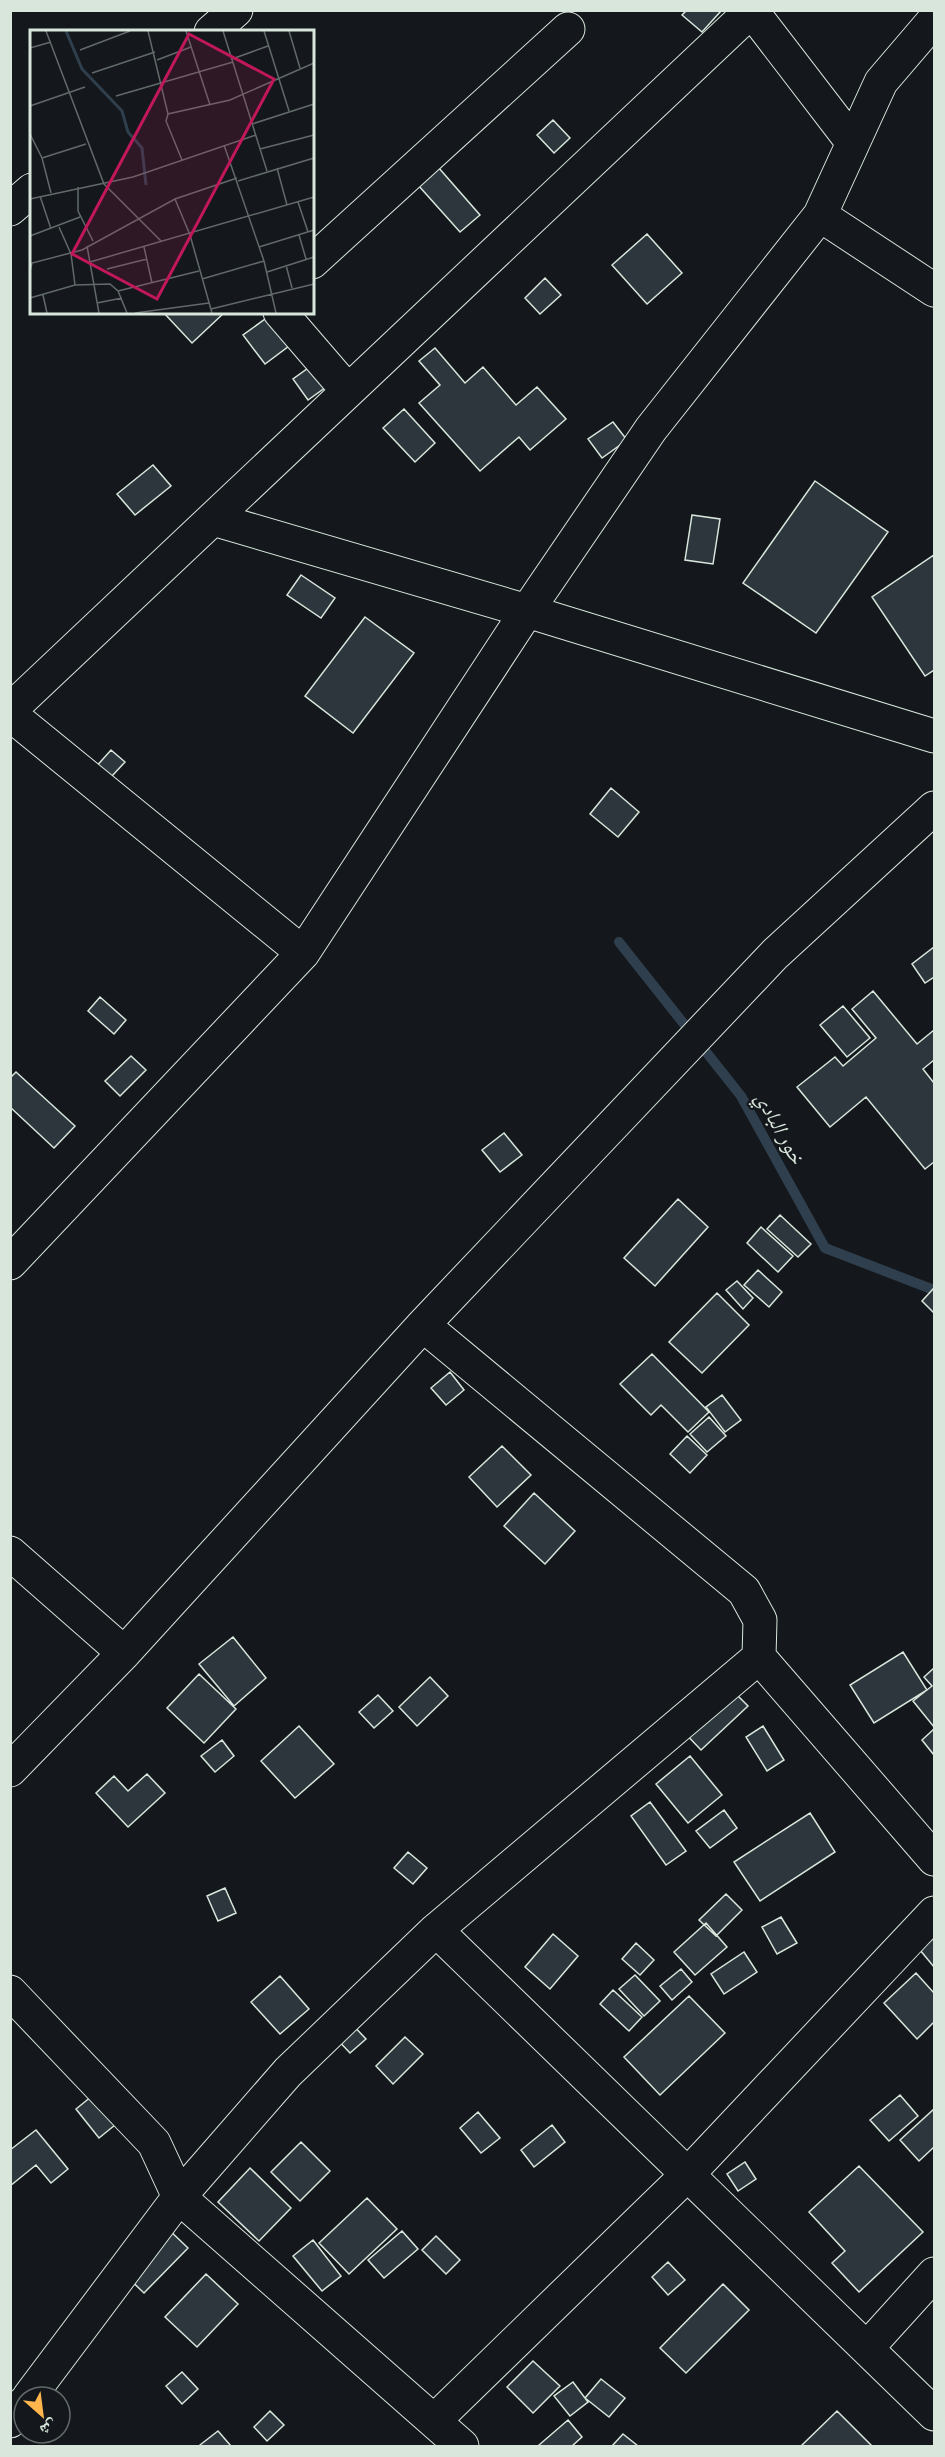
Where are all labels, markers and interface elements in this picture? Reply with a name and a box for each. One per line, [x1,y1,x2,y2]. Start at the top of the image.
inset map [30,30,314,314]
water label: خور البادي [747,1088,810,1171]
north arrow [12,2385,72,2445]
text: ش [37,2415,61,2440]

